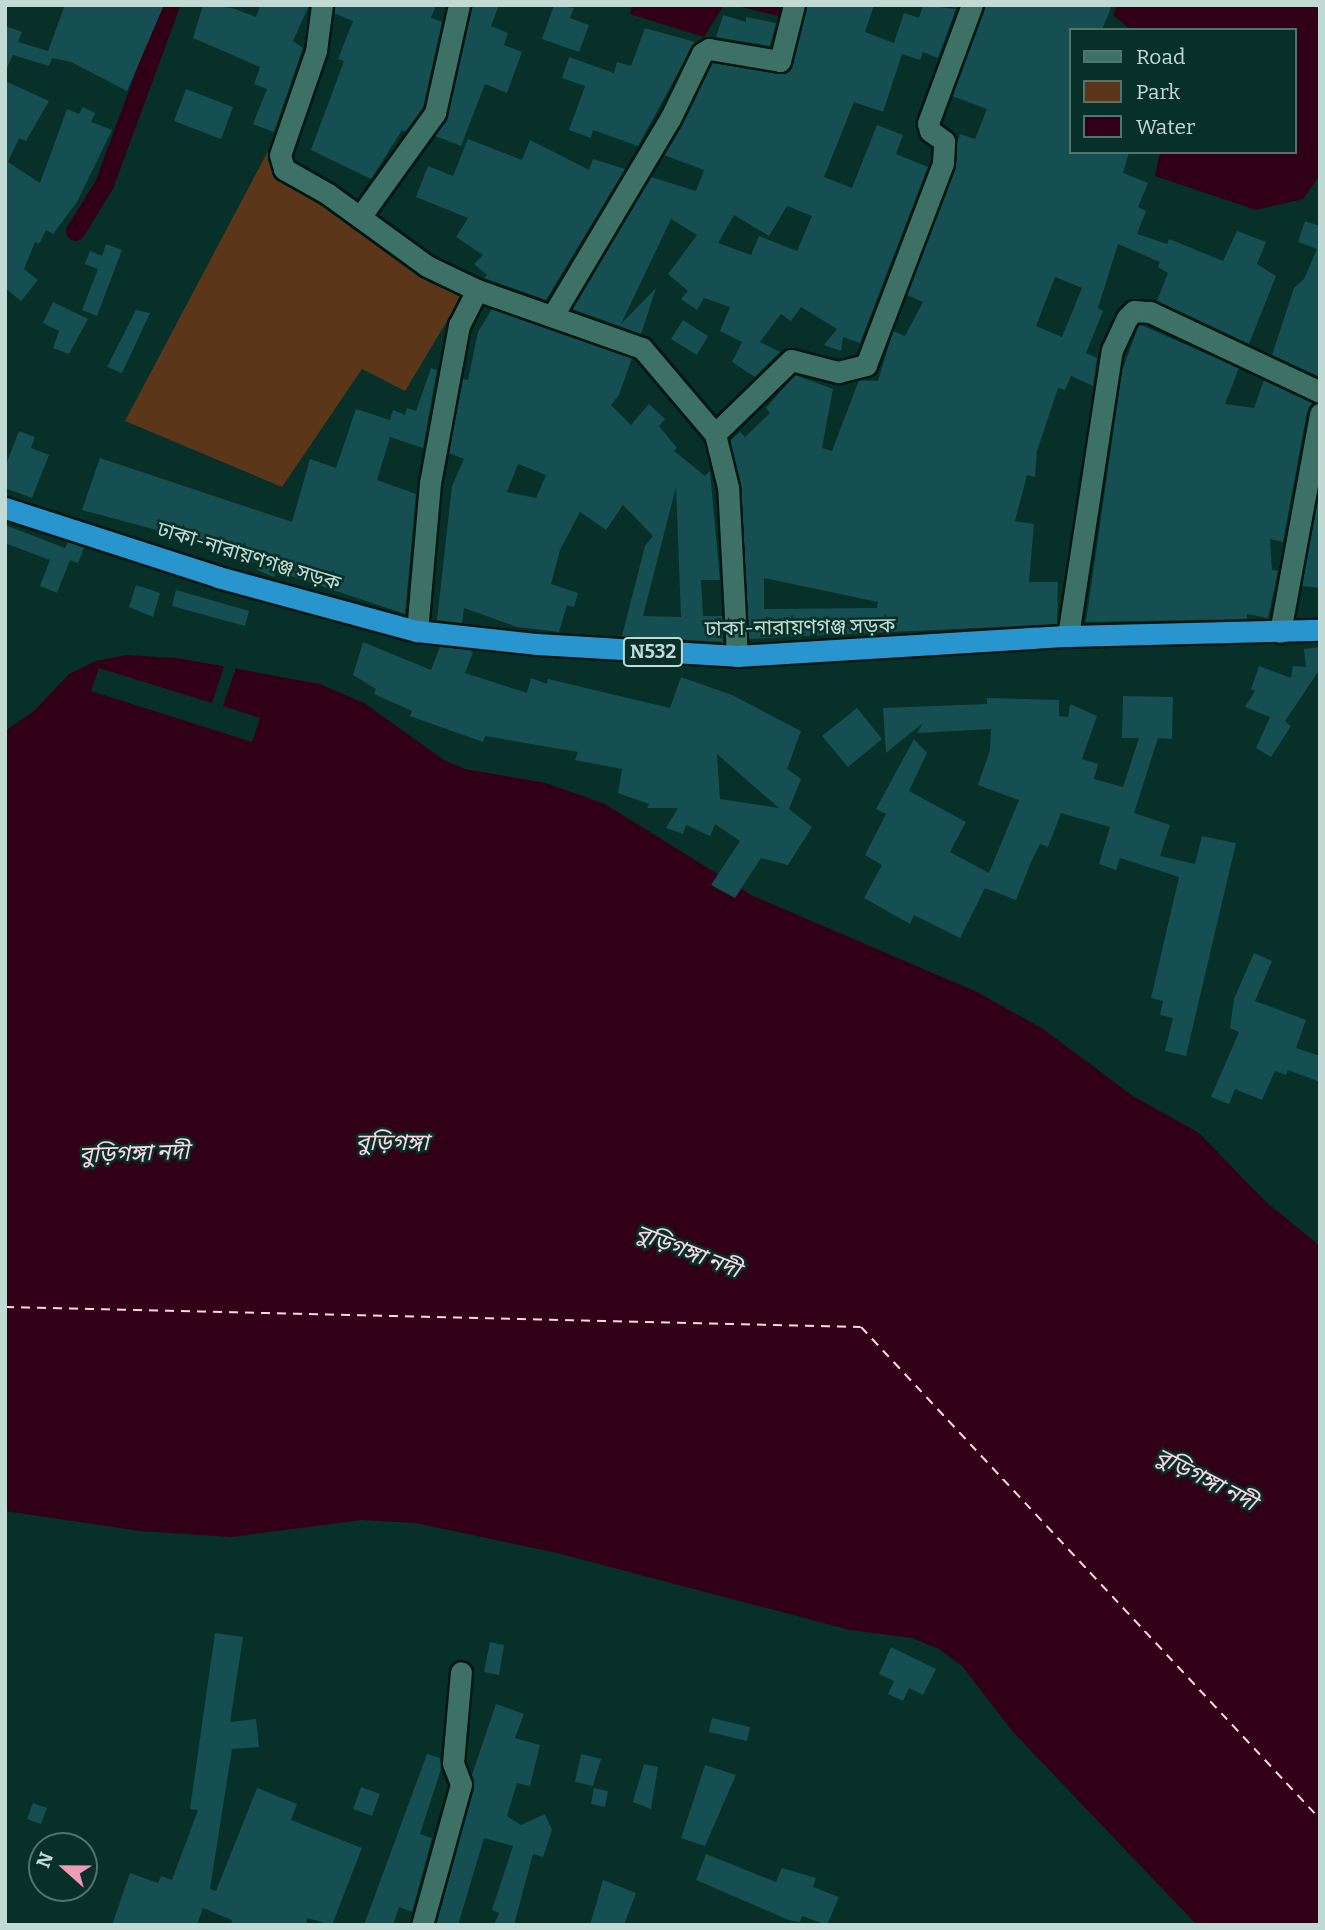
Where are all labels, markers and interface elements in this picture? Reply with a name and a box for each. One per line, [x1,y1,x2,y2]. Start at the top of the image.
legend [1070,28,1297,154]
text: Road [1136,44,1185,70]
text: Park [1136,79,1180,105]
text: Water [1136,114,1195,140]
street label: ঢাকা-নারায়ণগঞ্জ সড়ক [154,516,344,596]
street label: ঢাকা-নারায়ণগঞ্জ সড়ক [705,613,895,641]
road number: N532 [622,636,684,667]
water label: বুড়িগঙ্গা [355,1128,429,1156]
water label: বুড়িগঙ্গা নদী [78,1137,190,1169]
water label: বুড়িগঙ্গা নদী [632,1218,744,1284]
water label: বুড়িগঙ্গা নদী [1151,1442,1261,1516]
north arrow [28,1832,98,1902]
text: N [31,1849,58,1871]

